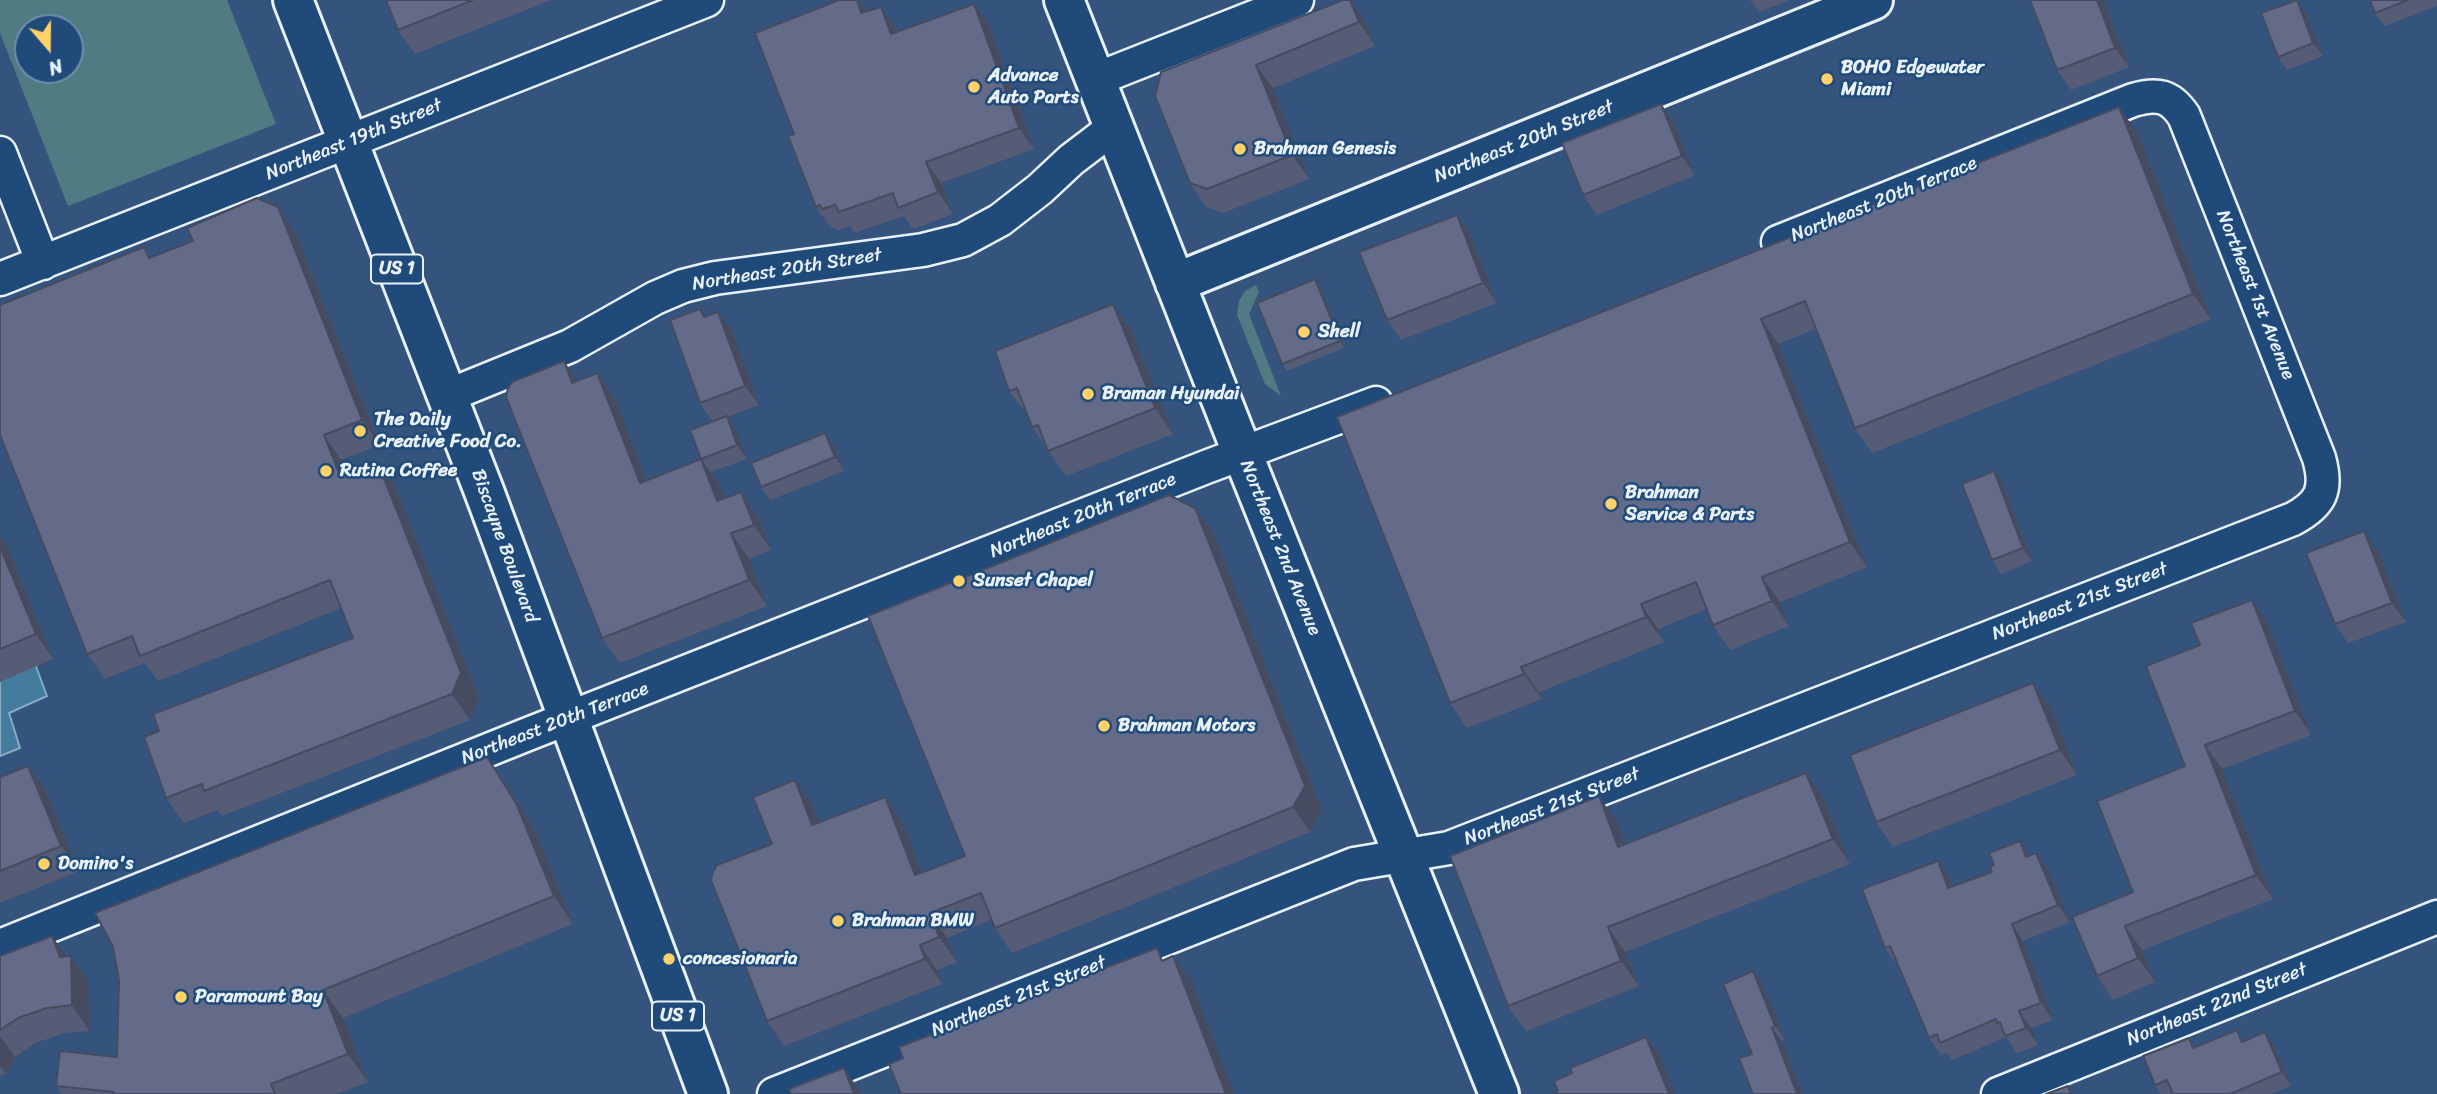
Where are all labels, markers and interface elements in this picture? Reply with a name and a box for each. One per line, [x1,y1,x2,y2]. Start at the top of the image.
north arrow [14,14,84,84]
text: N [44,50,68,85]
place label: BOHO Edgewater Miami [1841,57,1984,101]
place label: Advance Auto Parts [988,65,1078,109]
marker: BOHO Edgewater Miami [1819,71,1835,87]
marker: Advance Auto Parts [966,79,982,95]
street label: Northeast 19th Street [262,94,446,186]
street label: Northeast 20th Street [1431,96,1617,188]
place label: Brahman Genesis [1254,138,1396,160]
marker: Brahman Genesis [1232,141,1248,157]
street label: Northeast 20th Terrace [1788,152,1980,248]
street label: Northeast 1st Avenue [2211,207,2299,383]
street label: Northeast 20th Street [691,244,883,296]
road number: US 1 [371,255,423,284]
place label: Shell [1318,321,1360,343]
marker: Shell [1296,324,1312,340]
place label: Braman Hyundai [1102,383,1239,405]
marker: Braman Hyundai [1080,386,1096,402]
place label: The Daily Creative Food Co. [374,409,522,453]
marker: The Daily Creative Food Co. [352,423,368,439]
street label: Northeast 2nd Avenue [1234,457,1326,639]
place label: Rutina Coffee [340,460,457,482]
marker: Rutina Coffee [318,463,334,479]
street label: Biscayne Boulevard [466,466,542,626]
street label: Northeast 20th Terrace [987,468,1179,564]
place label: Brahman Service & Parts [1625,482,1754,526]
marker: Brahman Service & Parts [1603,496,1619,512]
street label: Northeast 21st Street [1989,558,2171,646]
place label: Sunset Chapel [973,570,1093,592]
marker: Sunset Chapel [951,573,967,589]
street label: Northeast 20th Terrace [458,678,652,770]
place label: Brahman Motors [1118,715,1255,737]
marker: Brahman Motors [1096,718,1112,734]
street label: Northeast 21st Street [1461,763,1643,851]
place label: Domino's [58,853,133,875]
marker: Domino's [36,856,52,872]
place label: Brahman BMW [852,910,974,932]
marker: Brahman BMW [830,913,846,929]
place label: concesionaria [683,948,798,970]
marker: concesionaria [661,951,677,967]
street label: Northeast 21st Street [928,952,1110,1042]
street label: Northeast 22nd Street [2123,958,2311,1052]
place label: Paramount Bay [195,986,323,1008]
marker: Paramount Bay [173,989,189,1005]
road number: US 1 [652,1001,704,1030]

